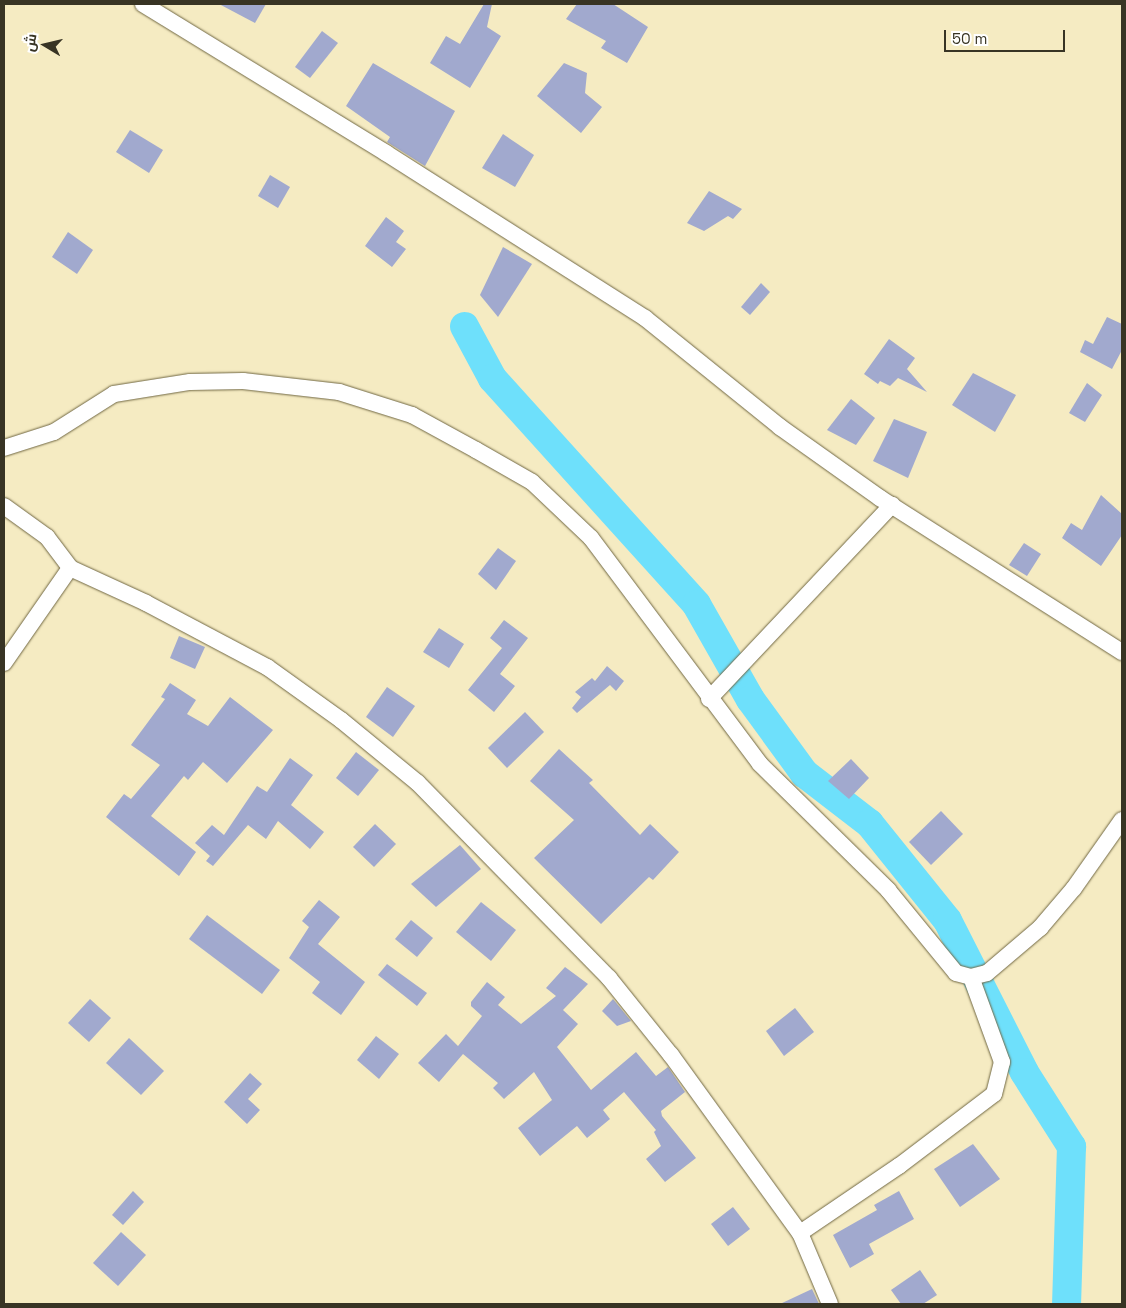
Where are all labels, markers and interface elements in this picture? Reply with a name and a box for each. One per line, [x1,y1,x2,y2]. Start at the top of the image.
north arrow [20,20,70,70]
scale bar [946,20,1067,52]
text: 50 m [952,29,987,48]
text: ش [20,32,40,53]

